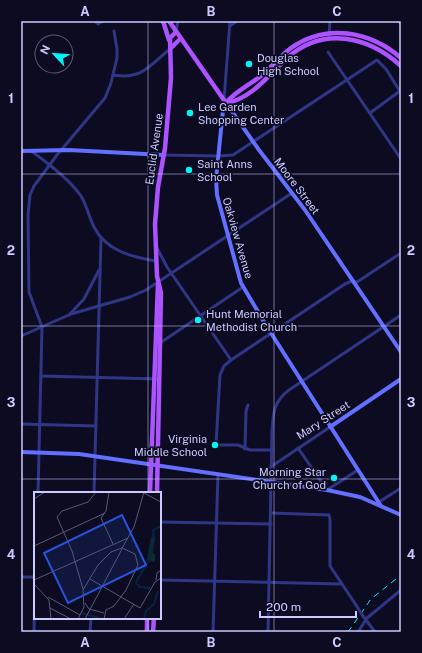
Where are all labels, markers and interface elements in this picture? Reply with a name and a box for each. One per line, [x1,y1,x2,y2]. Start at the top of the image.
text: A [80,4,90,19]
text: B [207,4,216,19]
text: C [332,4,342,19]
north arrow [34,34,74,74]
text: N [38,43,52,56]
place label: Douglas High School [257,52,319,77]
marker: Douglas High School [244,59,254,69]
text: 1 [8,91,14,106]
text: 1 [408,91,414,106]
place label: Lee Garden Shopping Center [198,101,284,126]
marker: Lee Garden Shopping Center [185,108,195,118]
street label: Euclid Avenue [143,112,165,186]
street label: Moore Street [272,156,322,216]
place label: Saint Anns School [197,158,253,183]
marker: Saint Anns School [184,165,194,175]
street label: Oakview Avenue [221,196,255,280]
text: 2 [7,243,15,258]
text: 2 [407,243,415,258]
place label: Hunt Memorial Methodist Church [206,308,297,333]
marker: Hunt Memorial Methodist Church [193,315,203,325]
text: 3 [7,395,16,410]
text: 3 [407,395,416,410]
street label: Mary Street [294,398,352,442]
place label: Virginia Middle School [134,433,207,458]
marker: Virginia Middle School [210,440,220,450]
place label: Morning Star Church of God [253,466,326,491]
marker: Morning Star Church of God [329,473,339,483]
inset map [34,492,161,619]
text: 4 [7,547,16,562]
text: 4 [407,547,416,562]
scale bar [260,593,356,619]
text: 200 m [266,600,301,614]
text: A [80,635,90,650]
text: B [207,635,216,650]
text: C [332,635,342,650]

